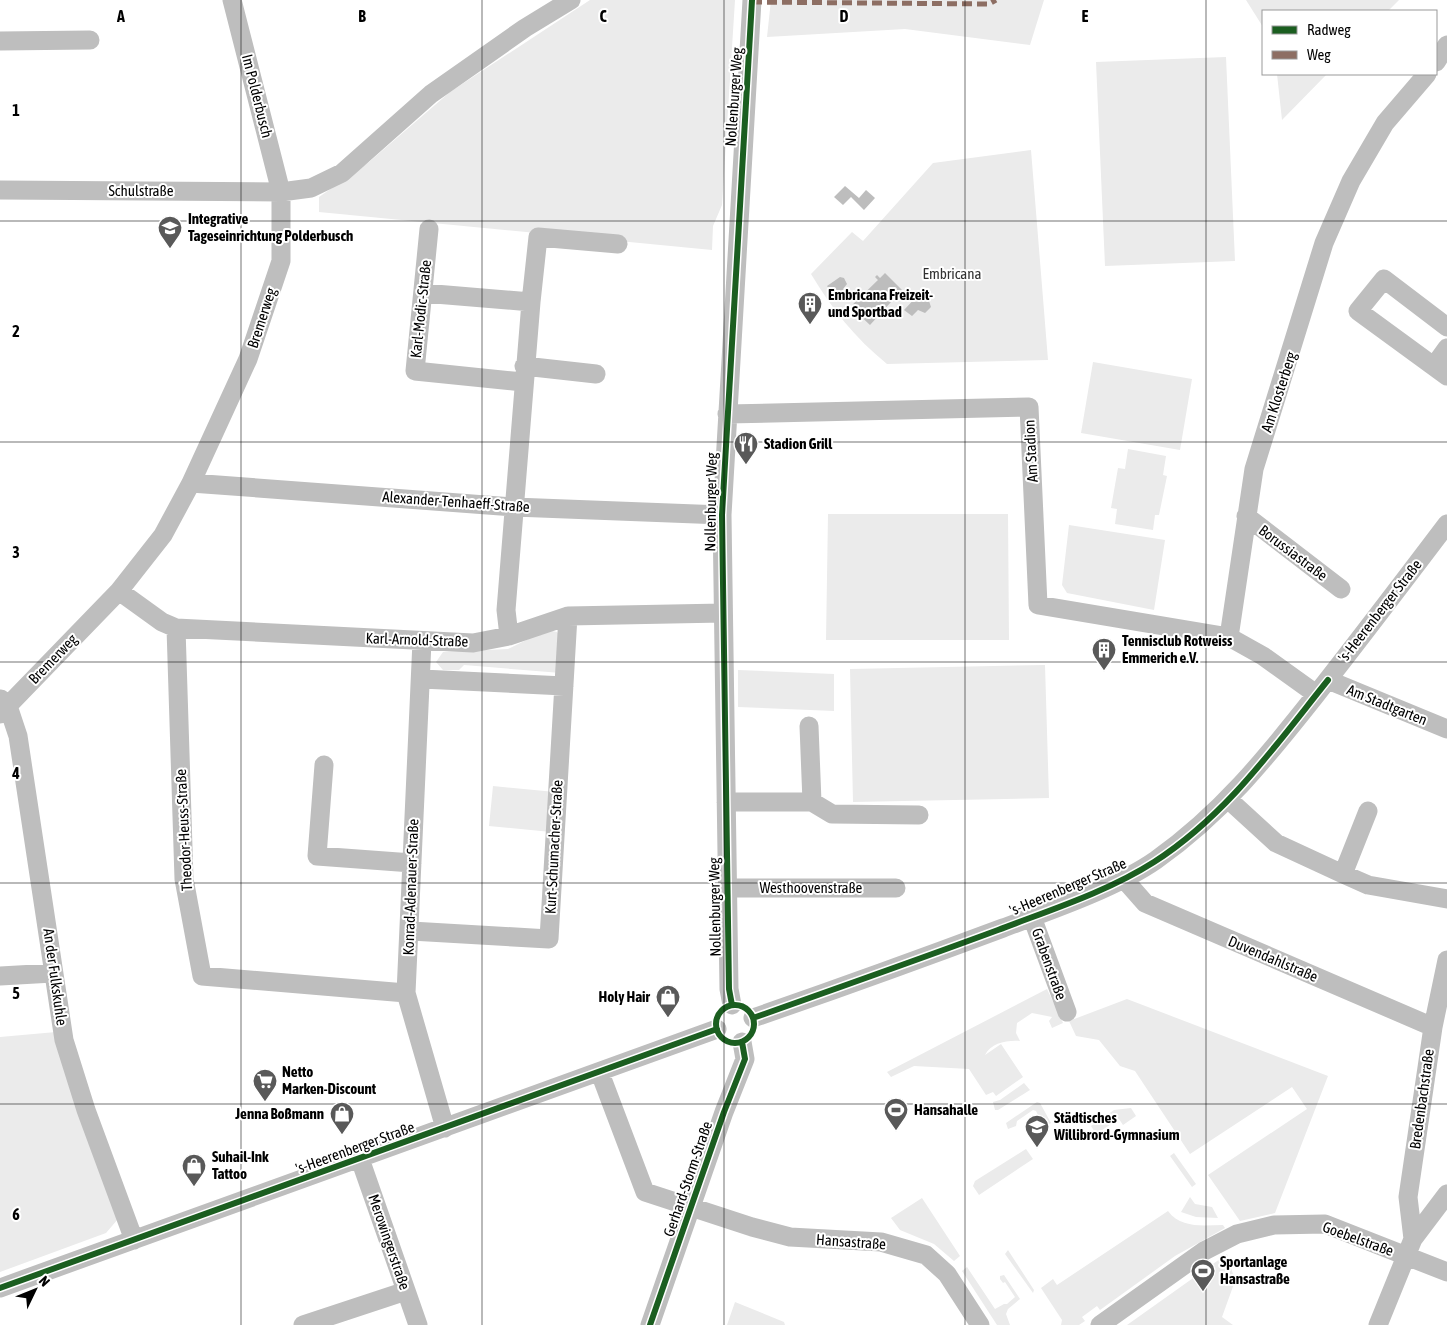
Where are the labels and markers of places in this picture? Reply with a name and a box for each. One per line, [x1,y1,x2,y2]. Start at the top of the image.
place label: Integrative Tageseinrichtung Polderbusch [188,210,353,244]
school or university icon: Integrative Tageseinrichtung Polderbusch [157,215,183,249]
place label: Embricana Freizeit- und Sportbad [828,286,933,320]
building icon: Embricana Freizeit- und Sportbad [797,291,823,325]
restaurant icon: Stadion Grill [733,431,759,465]
place label: Stadion Grill [764,435,833,452]
place label: Tennisclub Rotweiss Emmerich e.V. [1122,632,1233,666]
building icon: Tennisclub Rotweiss Emmerich e.V. [1091,637,1117,671]
shop icon: Holy Hair [655,984,681,1018]
place label: Holy Hair [599,988,651,1005]
place label: Netto Marken-Discount [282,1063,377,1097]
supermarket icon: Netto Marken-Discount [252,1068,278,1102]
sports icon: Hansahalle [883,1097,909,1131]
shop icon: Jenna Boßmann [329,1101,355,1135]
place label: Hansahalle [914,1101,978,1118]
place label: Jenna Boßmann [234,1105,324,1122]
place label: Städtisches Willibrord-Gymnasium [1053,1109,1180,1143]
school or university icon: Städtisches Willibrord-Gymnasium [1024,1114,1050,1148]
place label: Suhail-Ink Tattoo [212,1148,269,1182]
shop icon: Suhail-Ink Tattoo [181,1153,207,1187]
place label: Sportanlage Hansastraße [1220,1253,1290,1287]
sports icon: Sportanlage Hansastraße [1190,1258,1216,1292]

